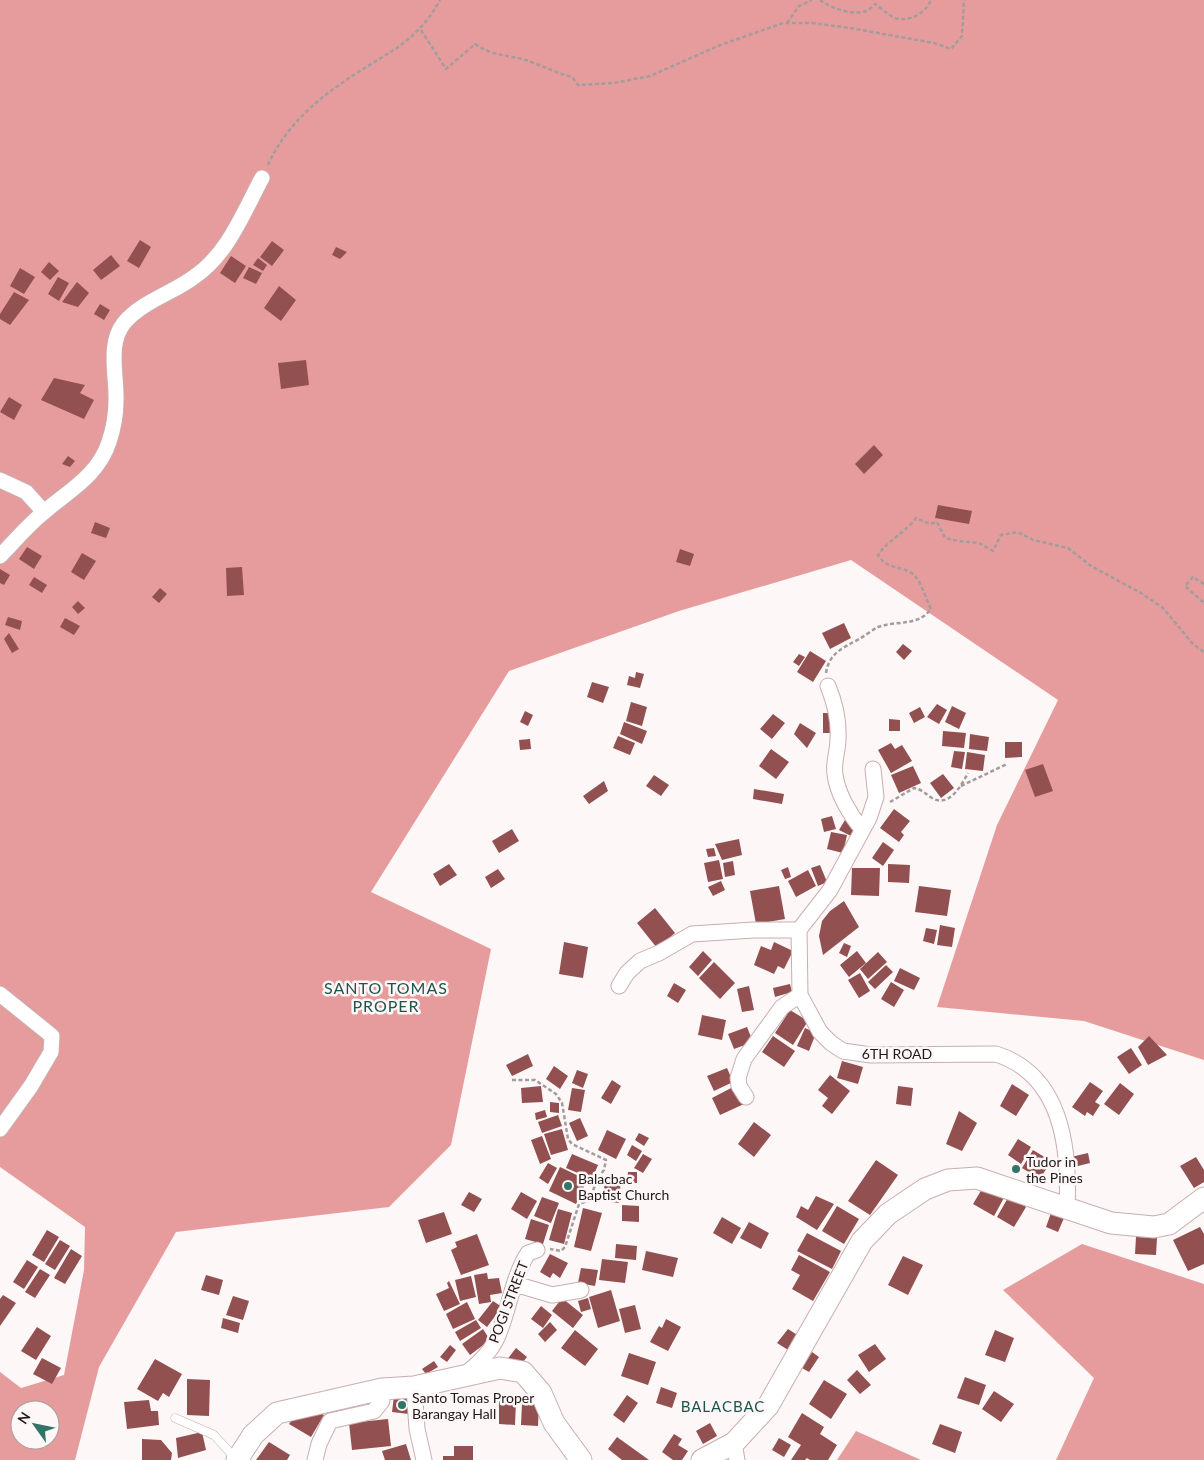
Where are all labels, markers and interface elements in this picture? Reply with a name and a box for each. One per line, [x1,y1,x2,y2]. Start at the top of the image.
district label: SANTO TOMAS PROPER [324,978,448,1015]
street label: 6TH ROAD [862,1045,932,1062]
place label: Tudor in the Pines [1026,1153,1083,1186]
marker: Tudor in the Pines [1010,1163,1022,1175]
place label: Balacbac Baptist Church [578,1170,669,1203]
marker: Balacbac Baptist Church [562,1180,574,1192]
street label: POGI STREET [485,1258,532,1345]
place label: Santo Tomas Proper Barangay Hall [412,1389,534,1422]
district label: BALACBAC [681,1397,765,1415]
marker: Santo Tomas Proper Barangay Hall [396,1399,408,1411]
north arrow [10,1400,60,1450]
text: N [14,1408,34,1427]

